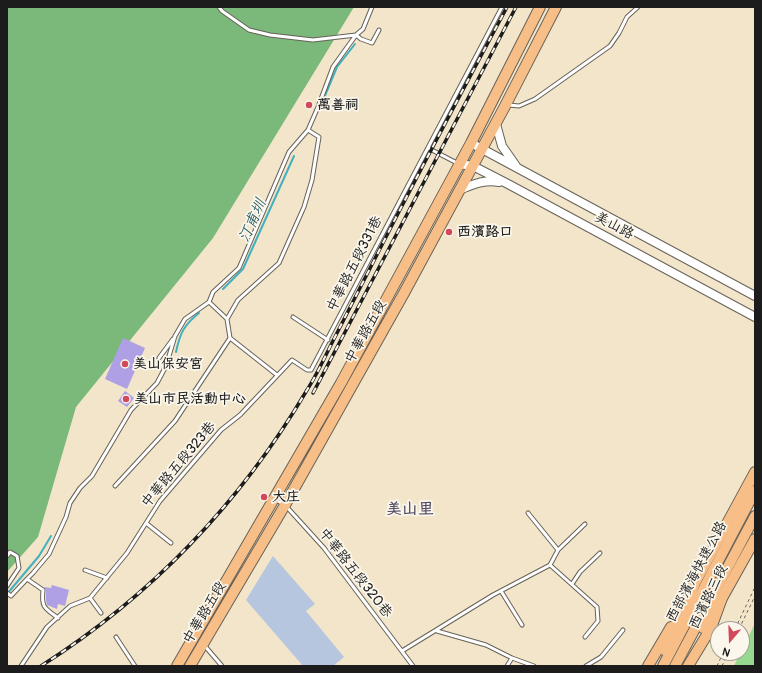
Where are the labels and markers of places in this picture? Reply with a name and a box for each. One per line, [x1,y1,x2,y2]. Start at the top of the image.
place label: 萬善祠 [317,97,359,113]
marker: 萬善祠 [304,100,314,110]
place label: 西濱路口 [457,224,513,240]
marker: 西濱路口 [444,227,454,237]
place label: 美山保安宮 [133,356,203,372]
marker: 美山保安宮 [120,359,130,369]
place label: 美山市民活動中心 [134,391,246,407]
marker: 美山市民活動中心 [121,394,131,404]
place label: 大庄 [272,489,300,505]
marker: 大庄 [259,492,269,502]

